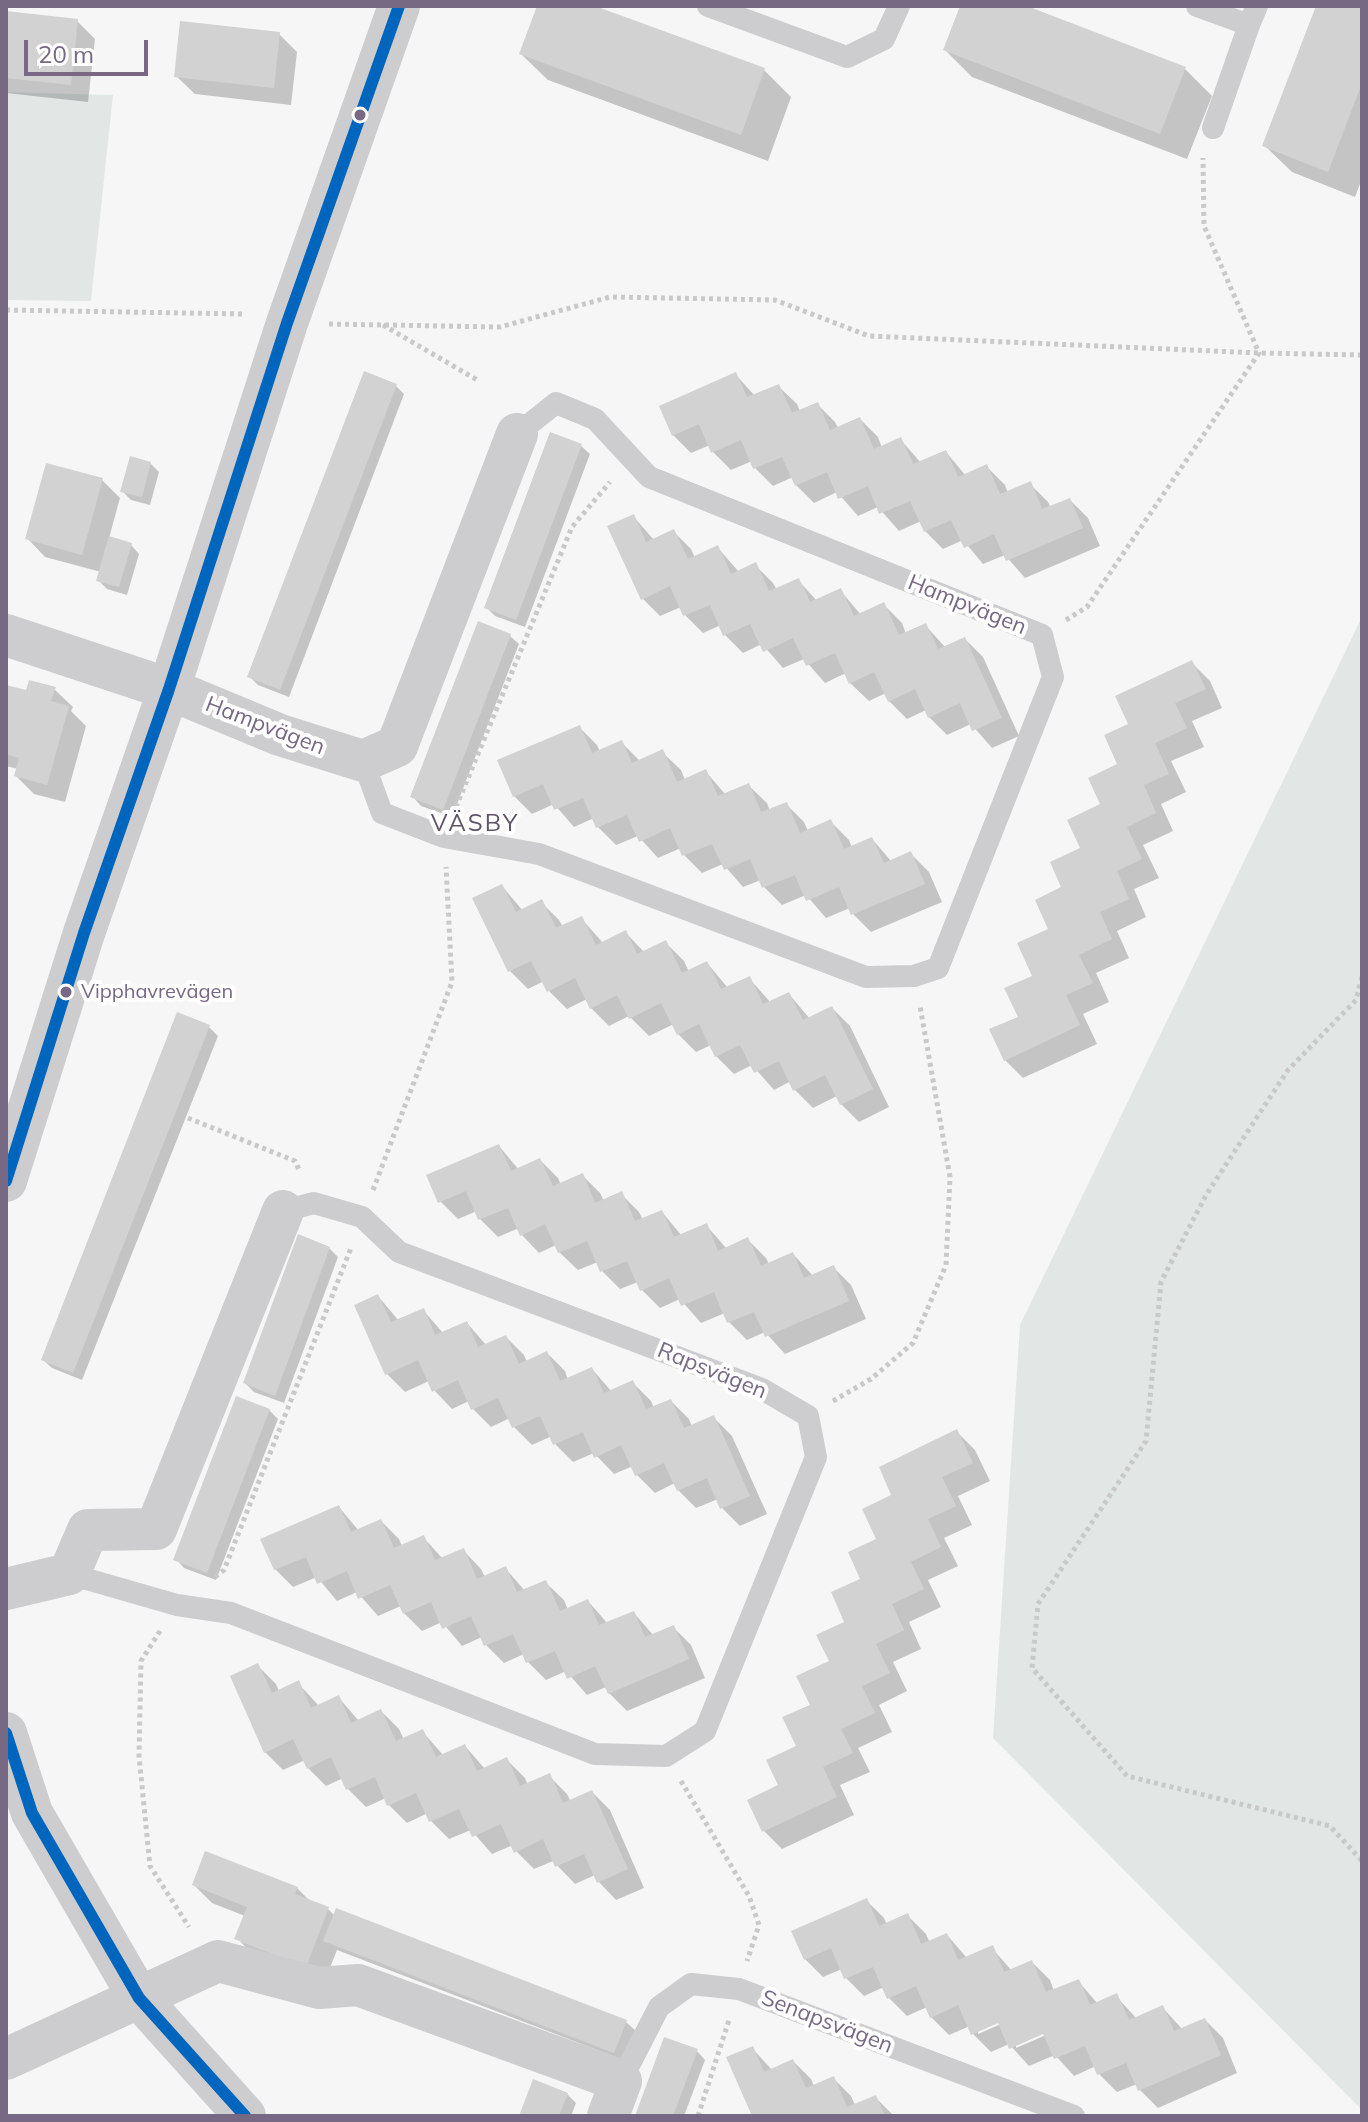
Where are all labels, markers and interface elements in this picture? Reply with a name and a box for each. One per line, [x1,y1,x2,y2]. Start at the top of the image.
scale bar [28,24,152,74]
text: 20 m [38,39,94,69]
unlabelled marker [352,107,368,123]
street label: Hampvägen [904,569,1030,641]
street label: Hampvägen [202,691,328,761]
district label: VÄSBY [431,810,519,838]
place label: Vipphavrevägen [81,980,233,1004]
marker: Vipphavrevägen [58,984,74,1000]
street label: Rapsvägen [654,1337,770,1405]
street label: Senapsvägen [758,1985,896,2059]

